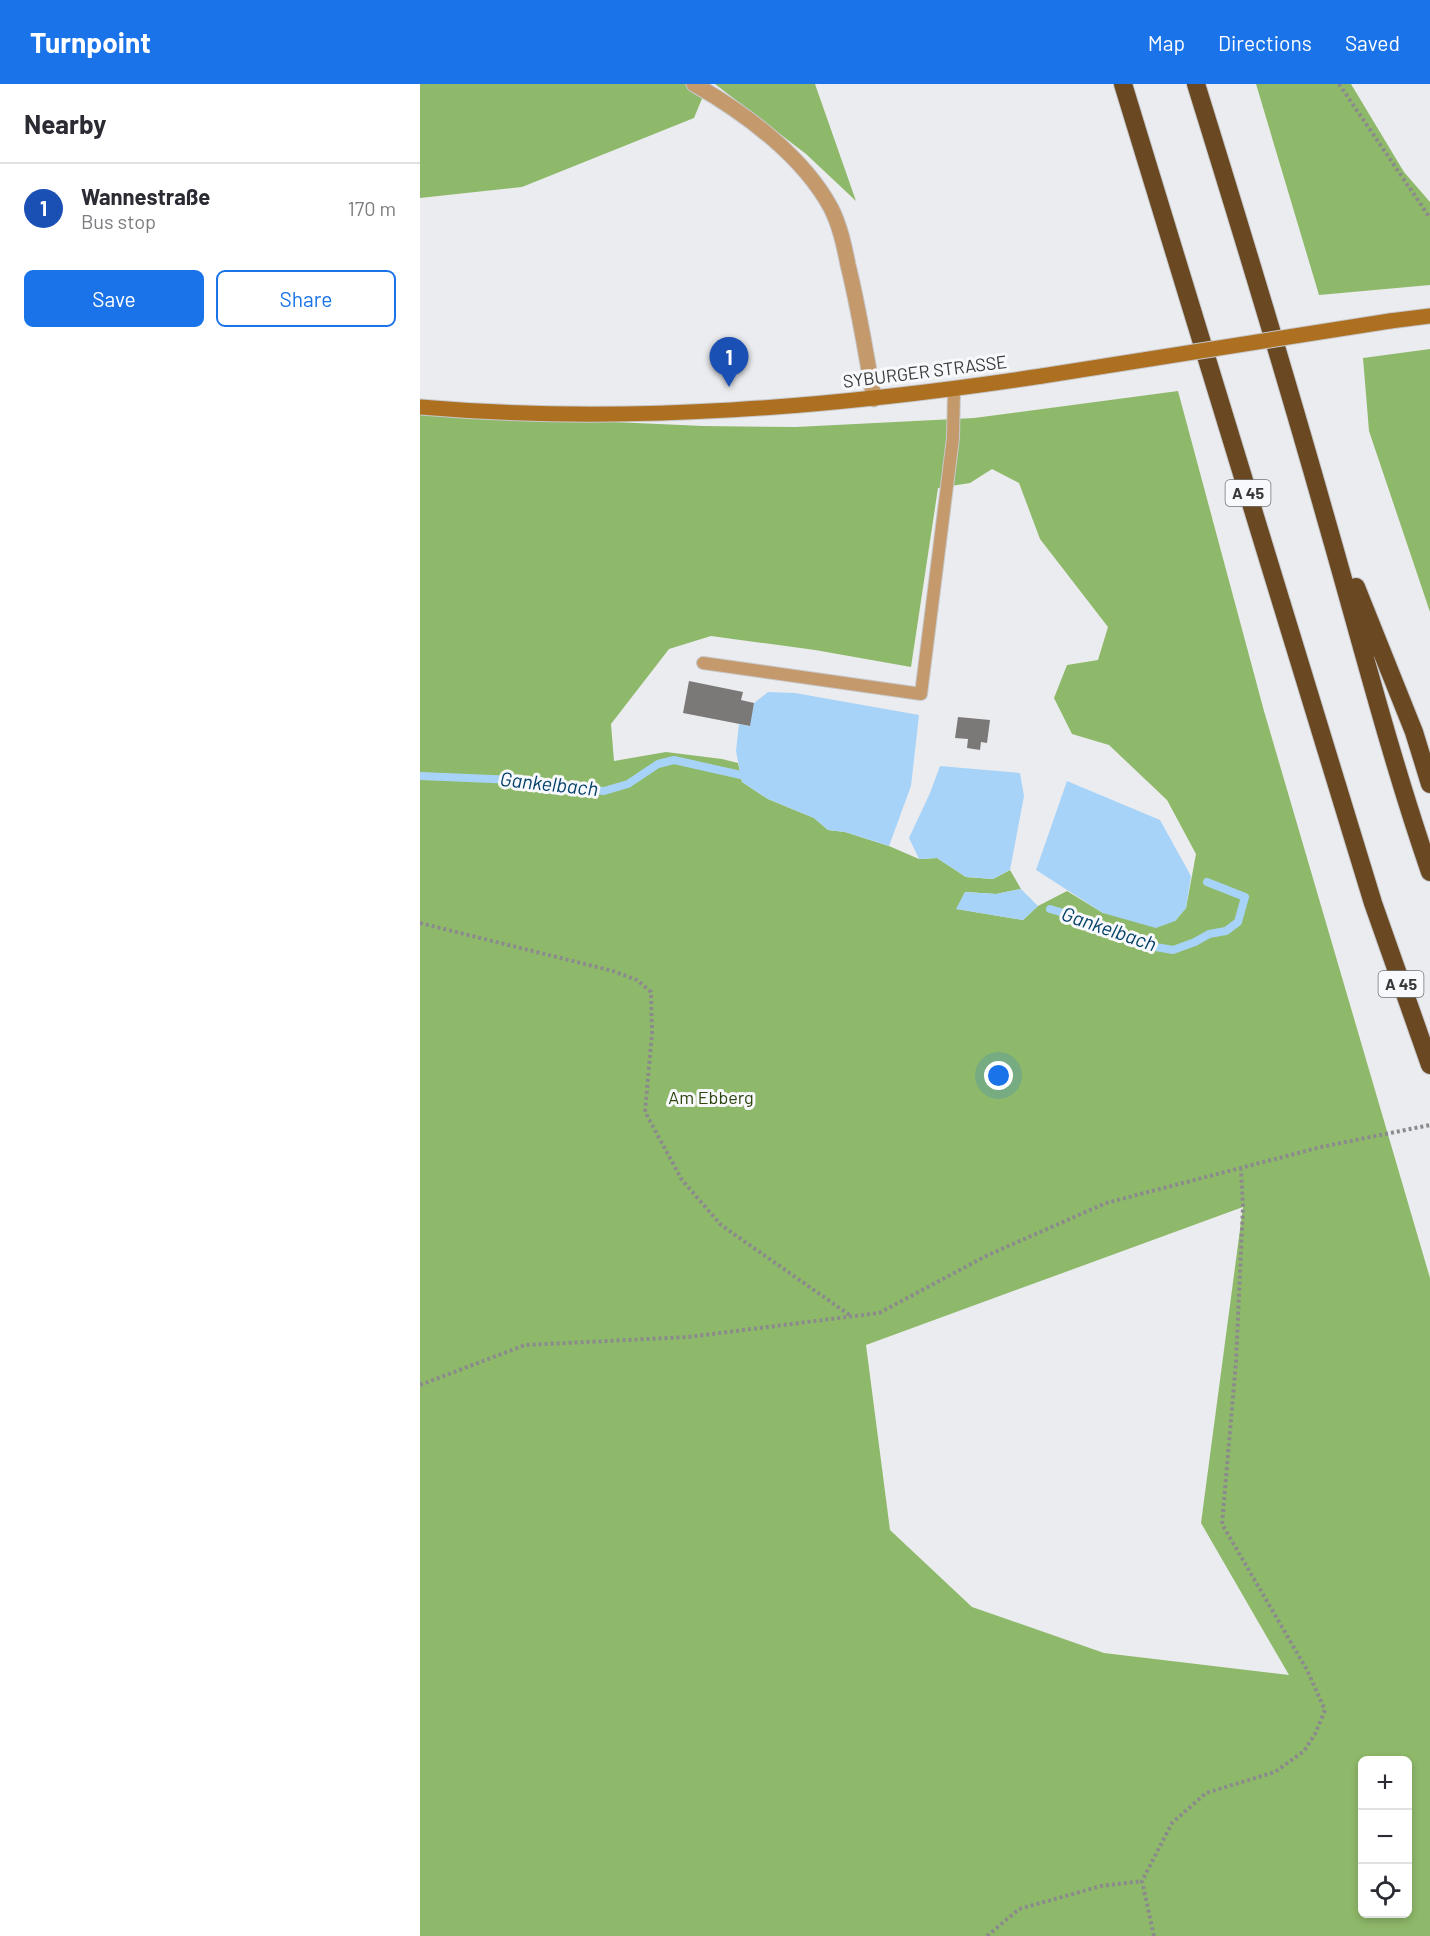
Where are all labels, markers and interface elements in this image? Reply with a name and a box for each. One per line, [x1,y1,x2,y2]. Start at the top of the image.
text: Turnpoint [30,25,151,59]
text: Map [1148,30,1185,55]
text: Directions [1218,30,1312,55]
text: Saved [1345,30,1400,55]
text: Nearby [24,108,106,139]
text: Wannestraße [81,183,210,209]
text: 1 [40,196,47,220]
text: 170 m [348,196,396,220]
text: Bus stop [81,209,156,233]
button: Save [24,270,204,327]
button: Share [216,270,396,327]
pin: 1 [710,338,748,387]
street label: SYBURGER STRASSE [842,350,1008,392]
road number: A 45 [1226,480,1270,506]
water label: Gankelbach [499,766,599,800]
water label: Gankelbach [1059,901,1160,955]
road number: A 45 [1378,971,1424,997]
your location [984,1061,1013,1090]
park label: Am Ebberg [668,1086,754,1108]
map controls [1358,1756,1412,1918]
button: + [1358,1756,1412,1810]
button: − [1358,1810,1412,1864]
button: locate [1358,1864,1412,1918]

